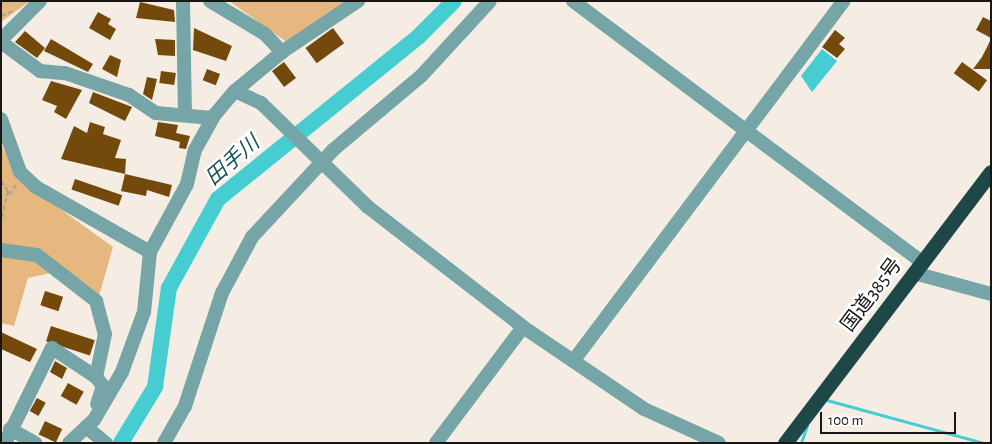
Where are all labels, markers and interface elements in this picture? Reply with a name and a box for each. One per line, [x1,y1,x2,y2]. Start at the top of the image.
water label: 田手川 [201,131,265,191]
street label: 国道385号 [837,253,907,337]
scale bar [822,402,958,434]
text: 100 m [828,413,863,428]

